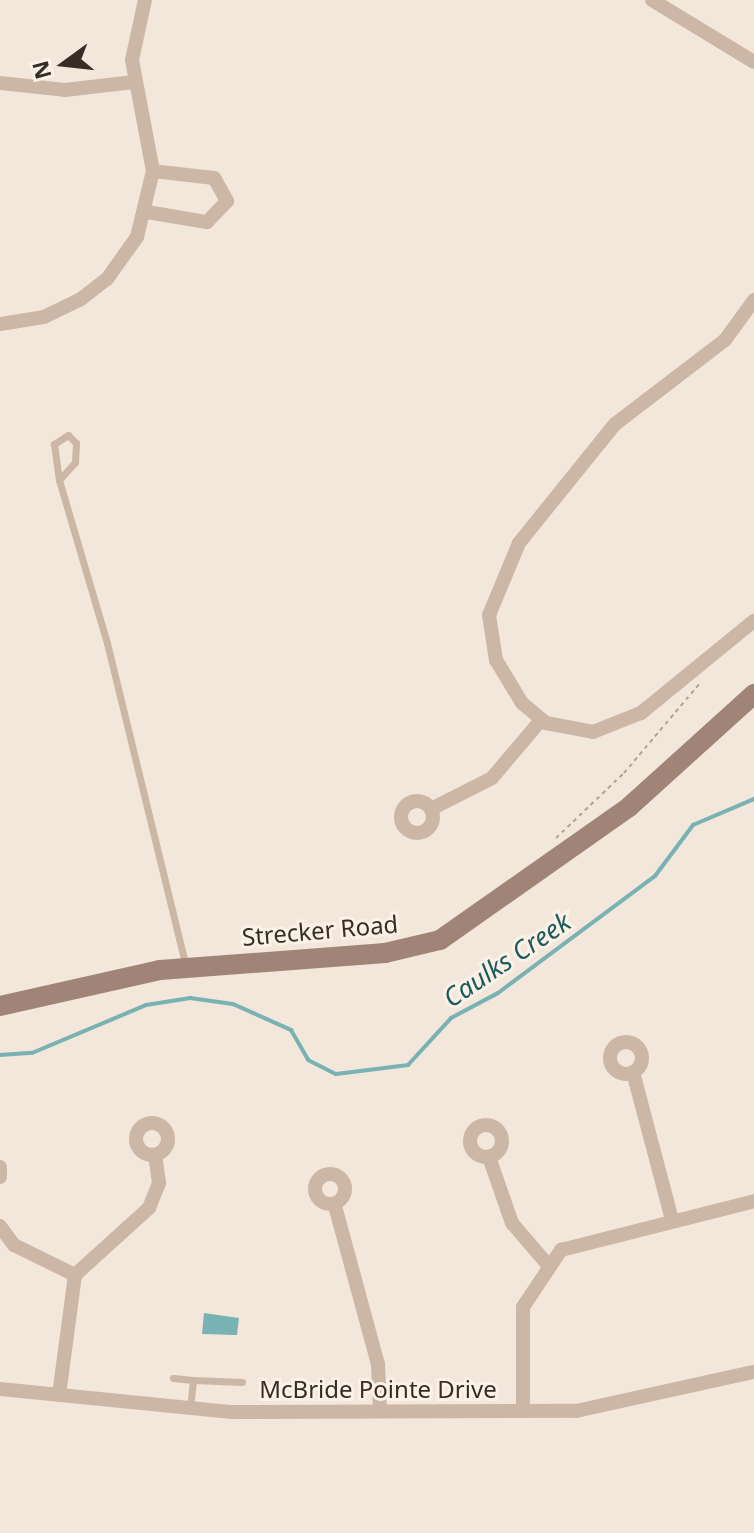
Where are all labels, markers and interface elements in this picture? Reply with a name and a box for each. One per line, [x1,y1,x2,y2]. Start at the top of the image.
north arrow [24,24,104,104]
text: N [24,58,58,83]
water label: Caulks Creek [438,906,576,1014]
street label: Strecker Road [241,909,399,951]
street label: McBride Pointe Drive [259,1375,497,1403]

